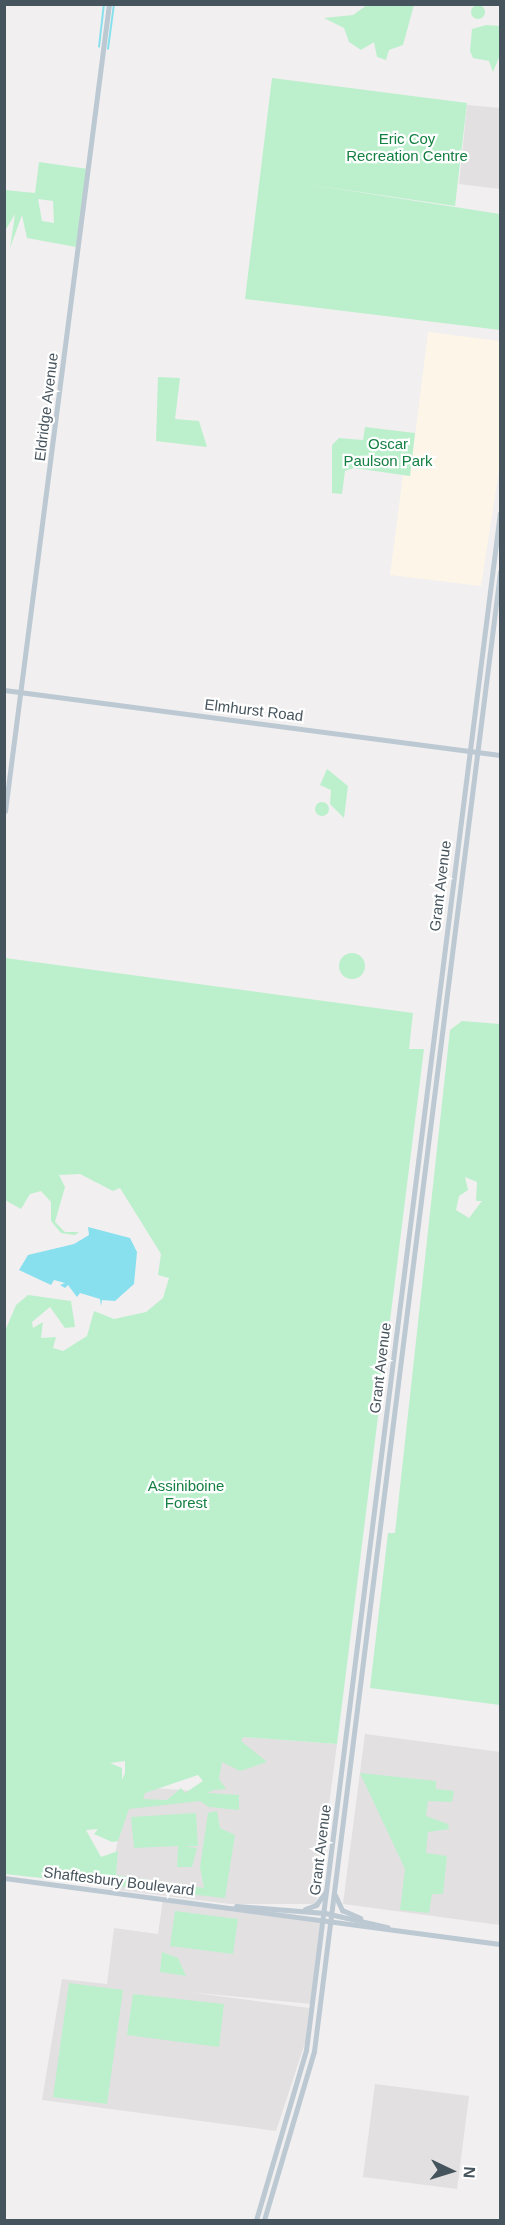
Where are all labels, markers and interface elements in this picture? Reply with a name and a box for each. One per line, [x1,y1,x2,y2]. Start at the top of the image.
park label: Eric Coy Recreation Centre [346,129,468,164]
street label: Eldridge Avenue [30,351,62,463]
park label: Oscar Paulson Park [343,434,433,469]
street label: Elmhurst Road [204,695,304,725]
street label: Grant Avenue [425,839,455,933]
street label: Grant Avenue [365,1321,395,1415]
park label: Assiniboine Forest [148,1476,224,1511]
street label: Grant Avenue [305,1803,335,1897]
street label: Shaftesbury Boulevard [43,1863,195,1899]
north arrow [421,2141,481,2201]
text: N [461,2166,478,2179]

